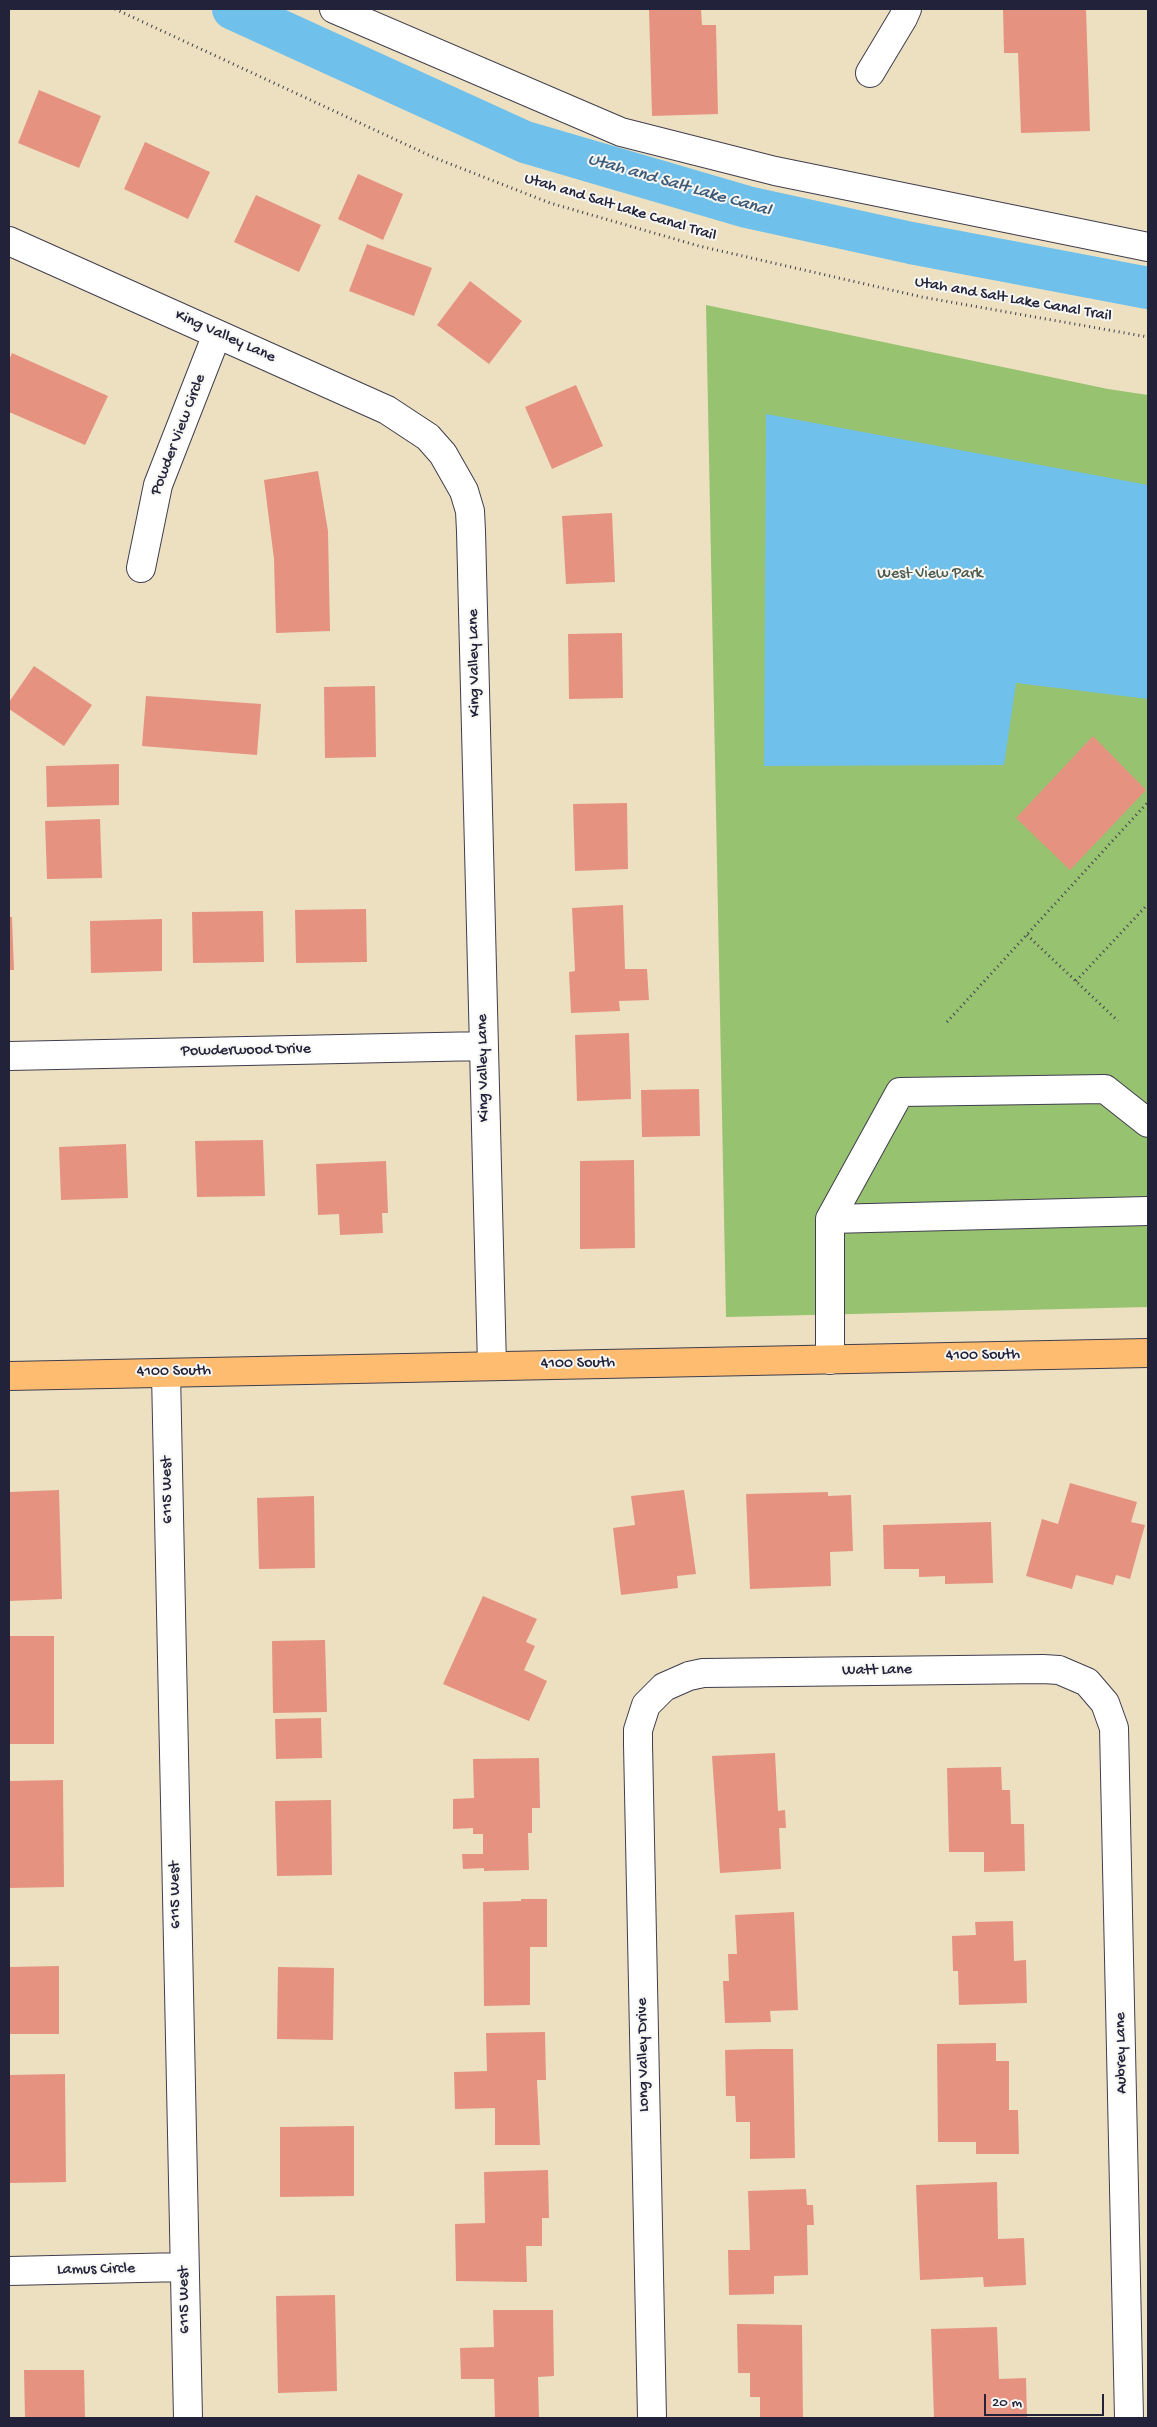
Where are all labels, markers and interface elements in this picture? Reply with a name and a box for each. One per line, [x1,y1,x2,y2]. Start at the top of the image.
water label: Utah and Salt Lake Canal [585,150,773,222]
street label: Utah and Salt Lake Canal Trail [522,170,718,246]
street label: Utah and Salt Lake Canal Trail [913,273,1113,327]
street label: King Valley Lane [172,306,278,368]
street label: Powder View Circle [147,372,211,498]
park label: West View Park [877,565,983,585]
street label: King Valley Lane [464,609,486,717]
street label: King Valley Lane [473,1014,495,1122]
street label: Powderwood Drive [181,1040,311,1062]
street label: 4100 South [946,1346,1020,1366]
street label: 4100 South [541,1354,615,1374]
street label: 4100 South [137,1362,211,1382]
street label: 6115 West [158,1456,178,1524]
street label: Watt Lane [842,1661,912,1681]
street label: 6115 West [166,1861,186,1929]
street label: Long Valley Drive [633,1998,655,2112]
street label: Aubrey Lane [1112,2012,1132,2094]
street label: Lamus Circle [57,2260,135,2280]
street label: 6115 West [175,2266,195,2334]
scale bar [987,2384,1107,2416]
text: 20 m [992,2394,1022,2412]

